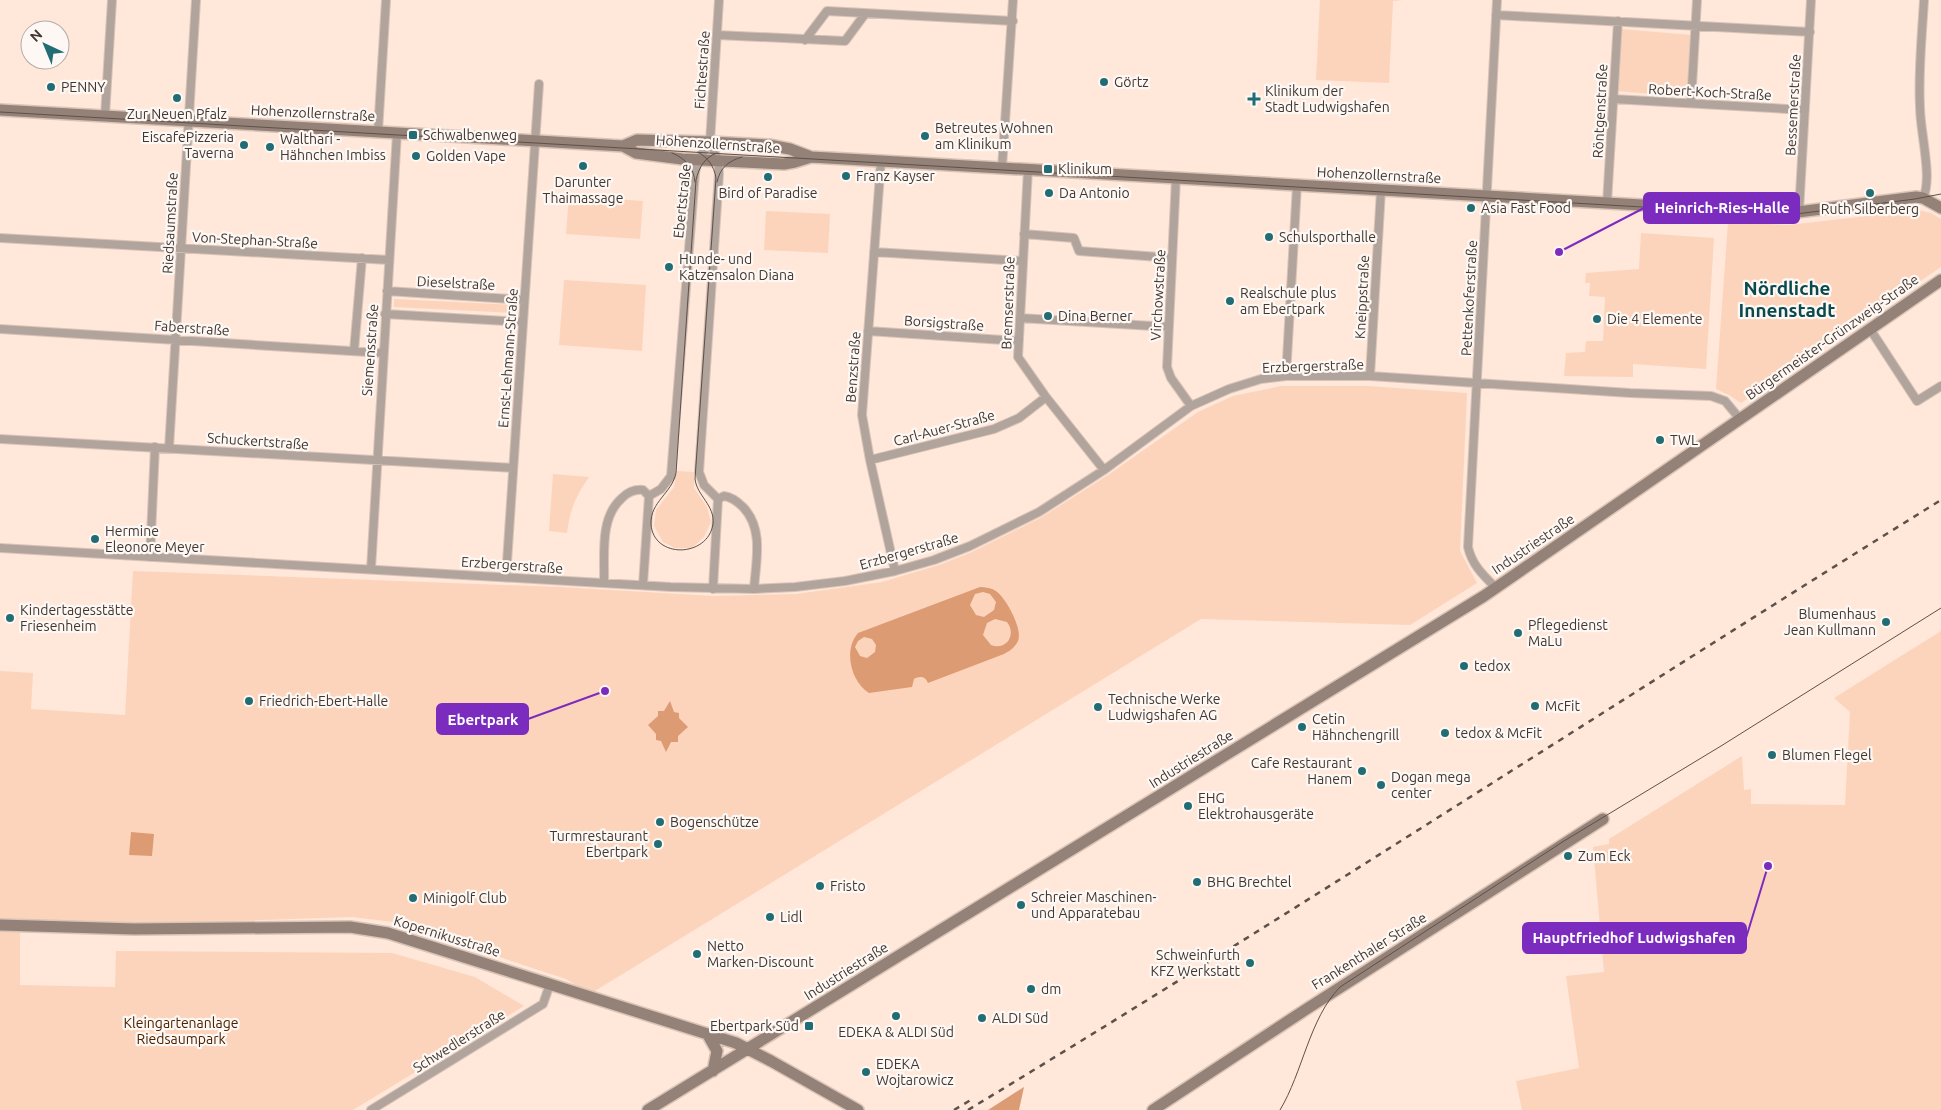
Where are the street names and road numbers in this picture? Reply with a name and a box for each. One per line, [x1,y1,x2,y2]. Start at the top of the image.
street label: Fichtestraße [691,30,713,110]
street label: Bessemerstraße [1782,54,1804,156]
street label: Röntgenstraße [1590,63,1610,159]
street label: Robert-Koch-Straße [1648,81,1772,103]
street label: Hohenzollernstraße [250,102,376,124]
street label: Hohenzollernstraße [655,132,781,156]
street label: Ebertstraße [670,163,694,239]
street label: Hohenzollernstraße [1316,164,1442,186]
street label: Riedsaumstraße [159,172,181,274]
street label: Von-Stephan-Straße [192,229,318,251]
street label: Pettenkoferstraße [1458,240,1480,356]
street label: Virchowstraße [1148,249,1168,341]
street label: Kneippstraße [1352,254,1372,340]
street label: Bremserstraße [998,256,1018,350]
street label: Bürgermeister-Grünzweig-Straße [1742,271,1922,403]
street label: Dieselstraße [416,273,496,293]
street label: Ernst-Lehmann-Straße [495,288,521,428]
street label: Siemensstraße [359,303,381,397]
street label: Borsigstraße [903,312,985,334]
street label: Faberstraße [154,317,230,339]
street label: Benzstraße [843,331,863,403]
street label: Erzbergerstraße [1262,356,1364,376]
street label: Carl-Auer-Straße [892,407,996,449]
street label: Schuckertstraße [207,429,309,453]
street label: Industriestraße [1489,511,1577,577]
street label: Erzbergerstraße [858,529,960,573]
street label: Erzbergerstraße [460,553,564,577]
street label: Industriestraße [1146,727,1236,791]
street label: Frankenthaler Straße [1309,909,1429,993]
street label: Kopernikusstraße [392,912,502,960]
street label: Industriestraße [801,939,891,1003]
street label: Schwedlerstraße [410,1006,508,1076]

